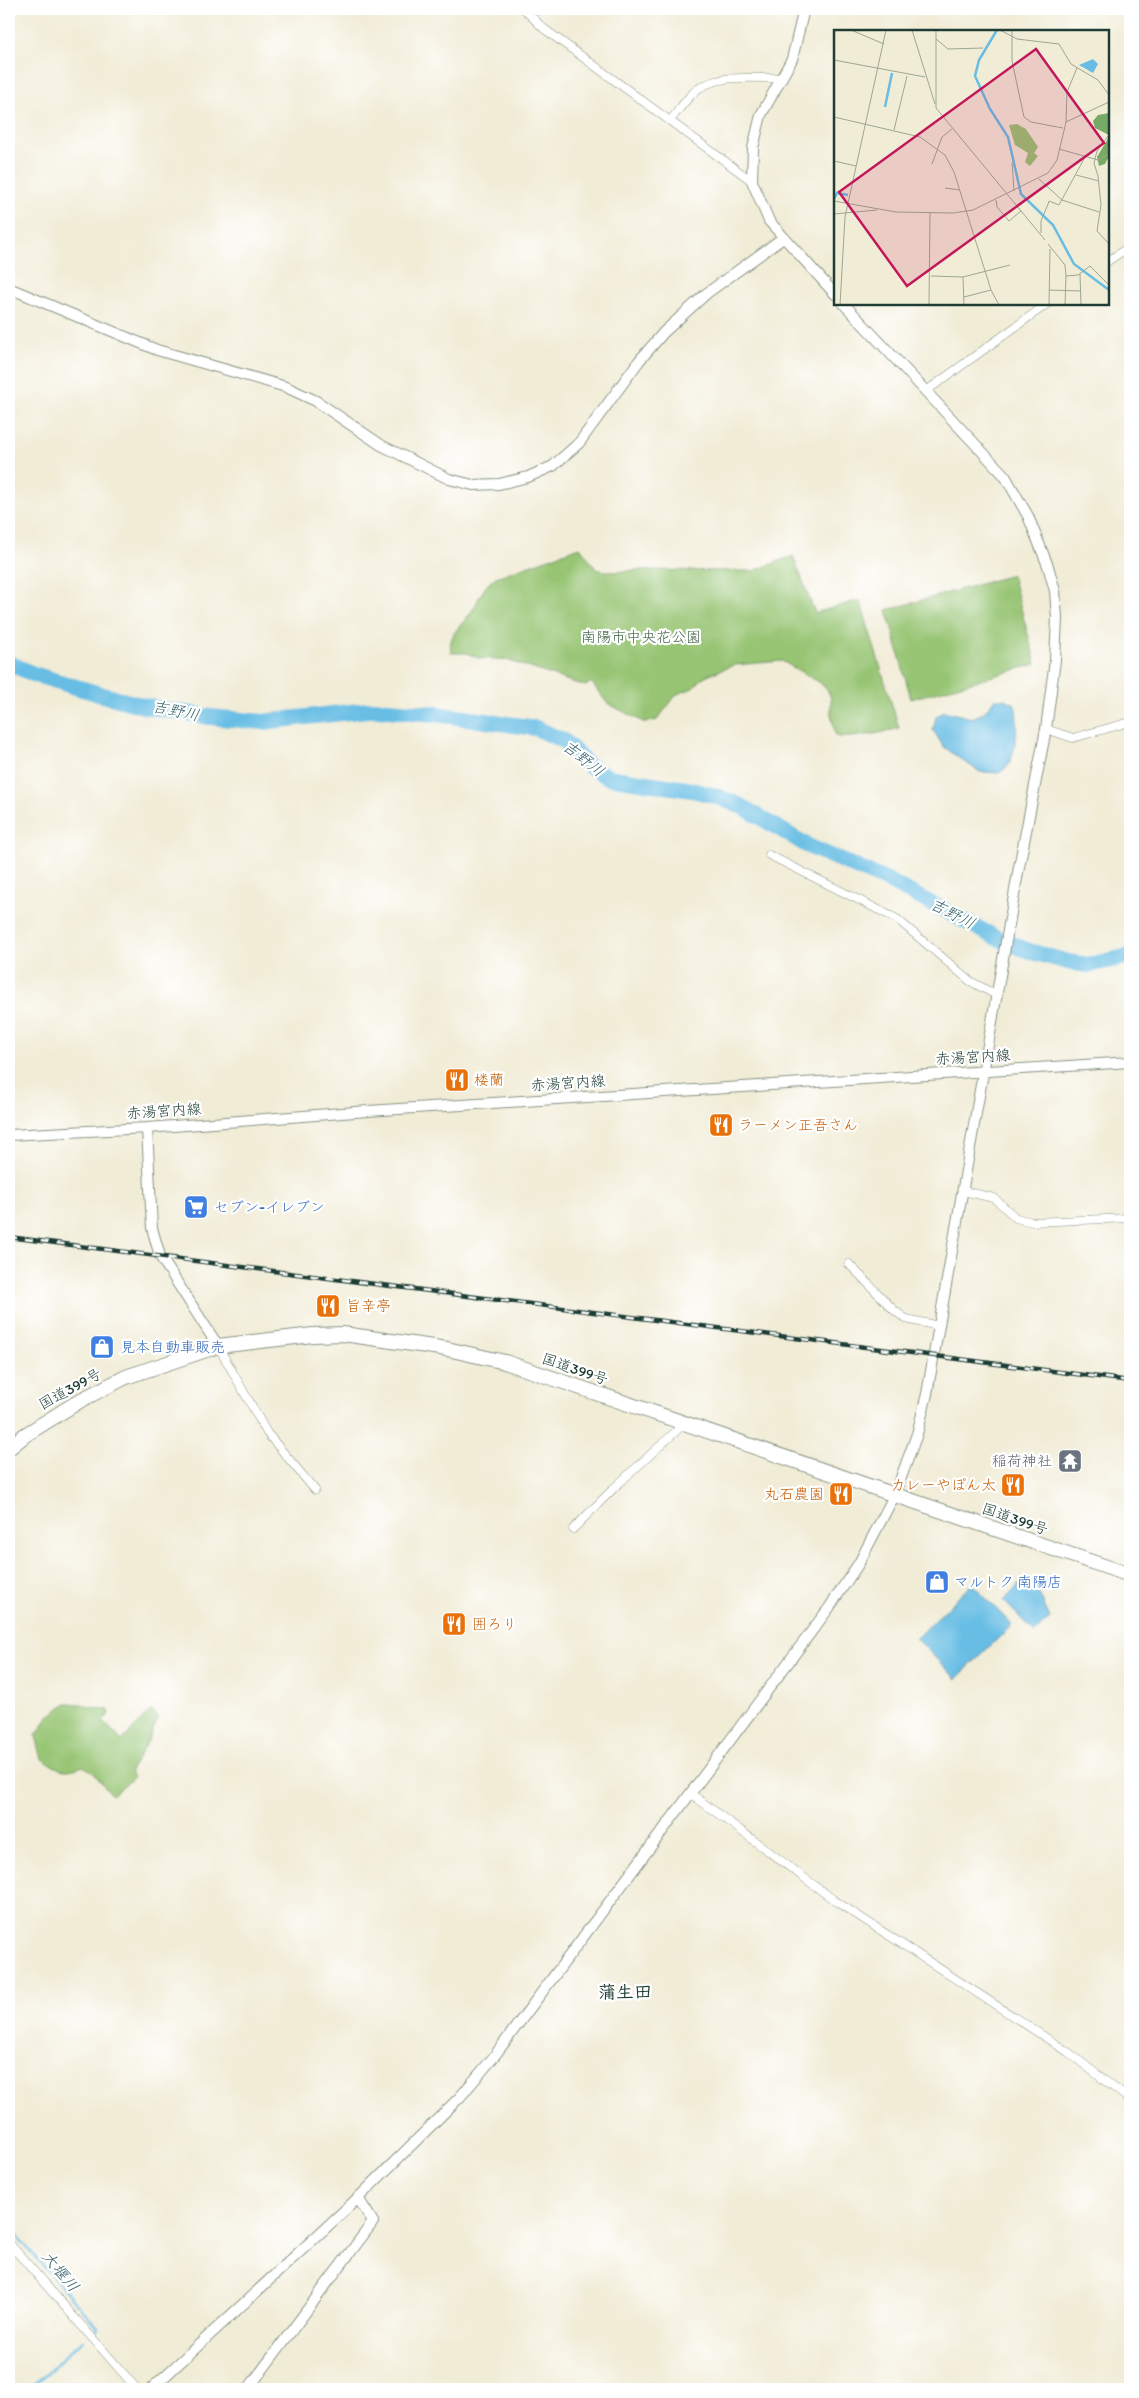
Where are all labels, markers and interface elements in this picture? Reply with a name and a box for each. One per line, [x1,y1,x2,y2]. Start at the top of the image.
inset map [834,30,1109,305]
park label: 南陽市中央花公園 [581,628,701,646]
water label: 吉野川 [150,696,201,725]
water label: 吉野川 [559,736,608,781]
water label: 吉野川 [927,894,978,933]
street label: 赤湯宮内線 [935,1046,1011,1068]
restaurant icon: 楼蘭 [444,1067,470,1093]
place label: 楼蘭 [474,1071,504,1089]
street label: 赤湯宮内線 [530,1071,606,1095]
street label: 赤湯宮内線 [126,1099,202,1123]
restaurant icon: ラーメン正吾さん [708,1112,734,1138]
place label: ラーメン正吾さん [738,1116,858,1134]
supermarket icon: セブン-イレブン [183,1194,209,1220]
place label: セブン-イレブン [214,1198,325,1216]
restaurant icon: 旨辛亭 [315,1293,341,1319]
place label: 旨辛亭 [346,1297,391,1315]
shop icon: 見本自動車販売 [89,1334,115,1360]
place label: 見本自動車販売 [120,1338,225,1356]
street label: 国道399号 [540,1349,610,1389]
street label: 国道399号 [36,1364,104,1414]
temple icon: 稲荷神社 [1057,1448,1083,1474]
place label: 稲荷神社 [992,1452,1052,1470]
restaurant icon: カレーやぽん太 [1000,1472,1026,1498]
place label: カレーやぽん太 [890,1476,996,1494]
restaurant icon: 丸石農園 [828,1481,854,1507]
place label: 丸石農園 [764,1485,824,1503]
street label: 国道399号 [980,1499,1050,1539]
shop icon: マルトク 南陽店 [924,1569,950,1595]
place label: マルトク 南陽店 [954,1573,1062,1591]
restaurant icon: 囲ろり [441,1611,467,1637]
place label: 囲ろり [472,1615,517,1633]
district label: 蒲生田 [598,1981,652,2003]
water label: 大堰川 [38,2247,83,2296]

